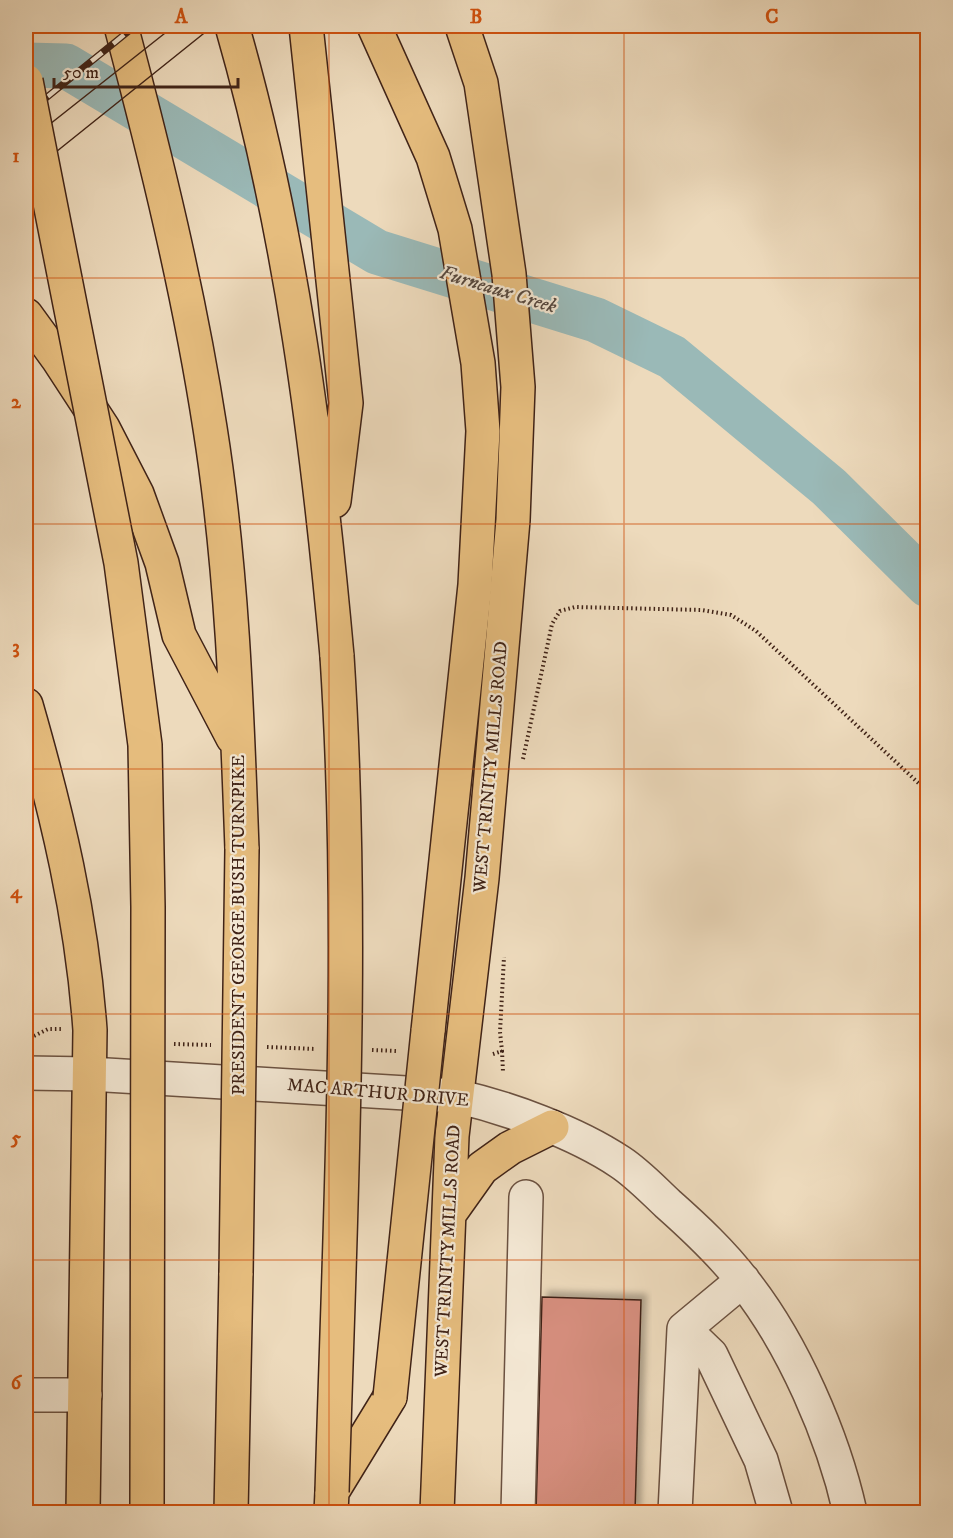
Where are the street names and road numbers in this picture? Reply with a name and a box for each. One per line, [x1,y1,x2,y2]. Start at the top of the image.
street label: WEST TRINITY MILLS ROAD [469,640,513,895]
street label: PRESIDENT GEORGE BUSH TURNPIKE [228,755,250,1095]
street label: MAC ARTHUR DRIVE [286,1074,470,1112]
street label: WEST TRINITY MILLS ROAD [430,1124,466,1379]

